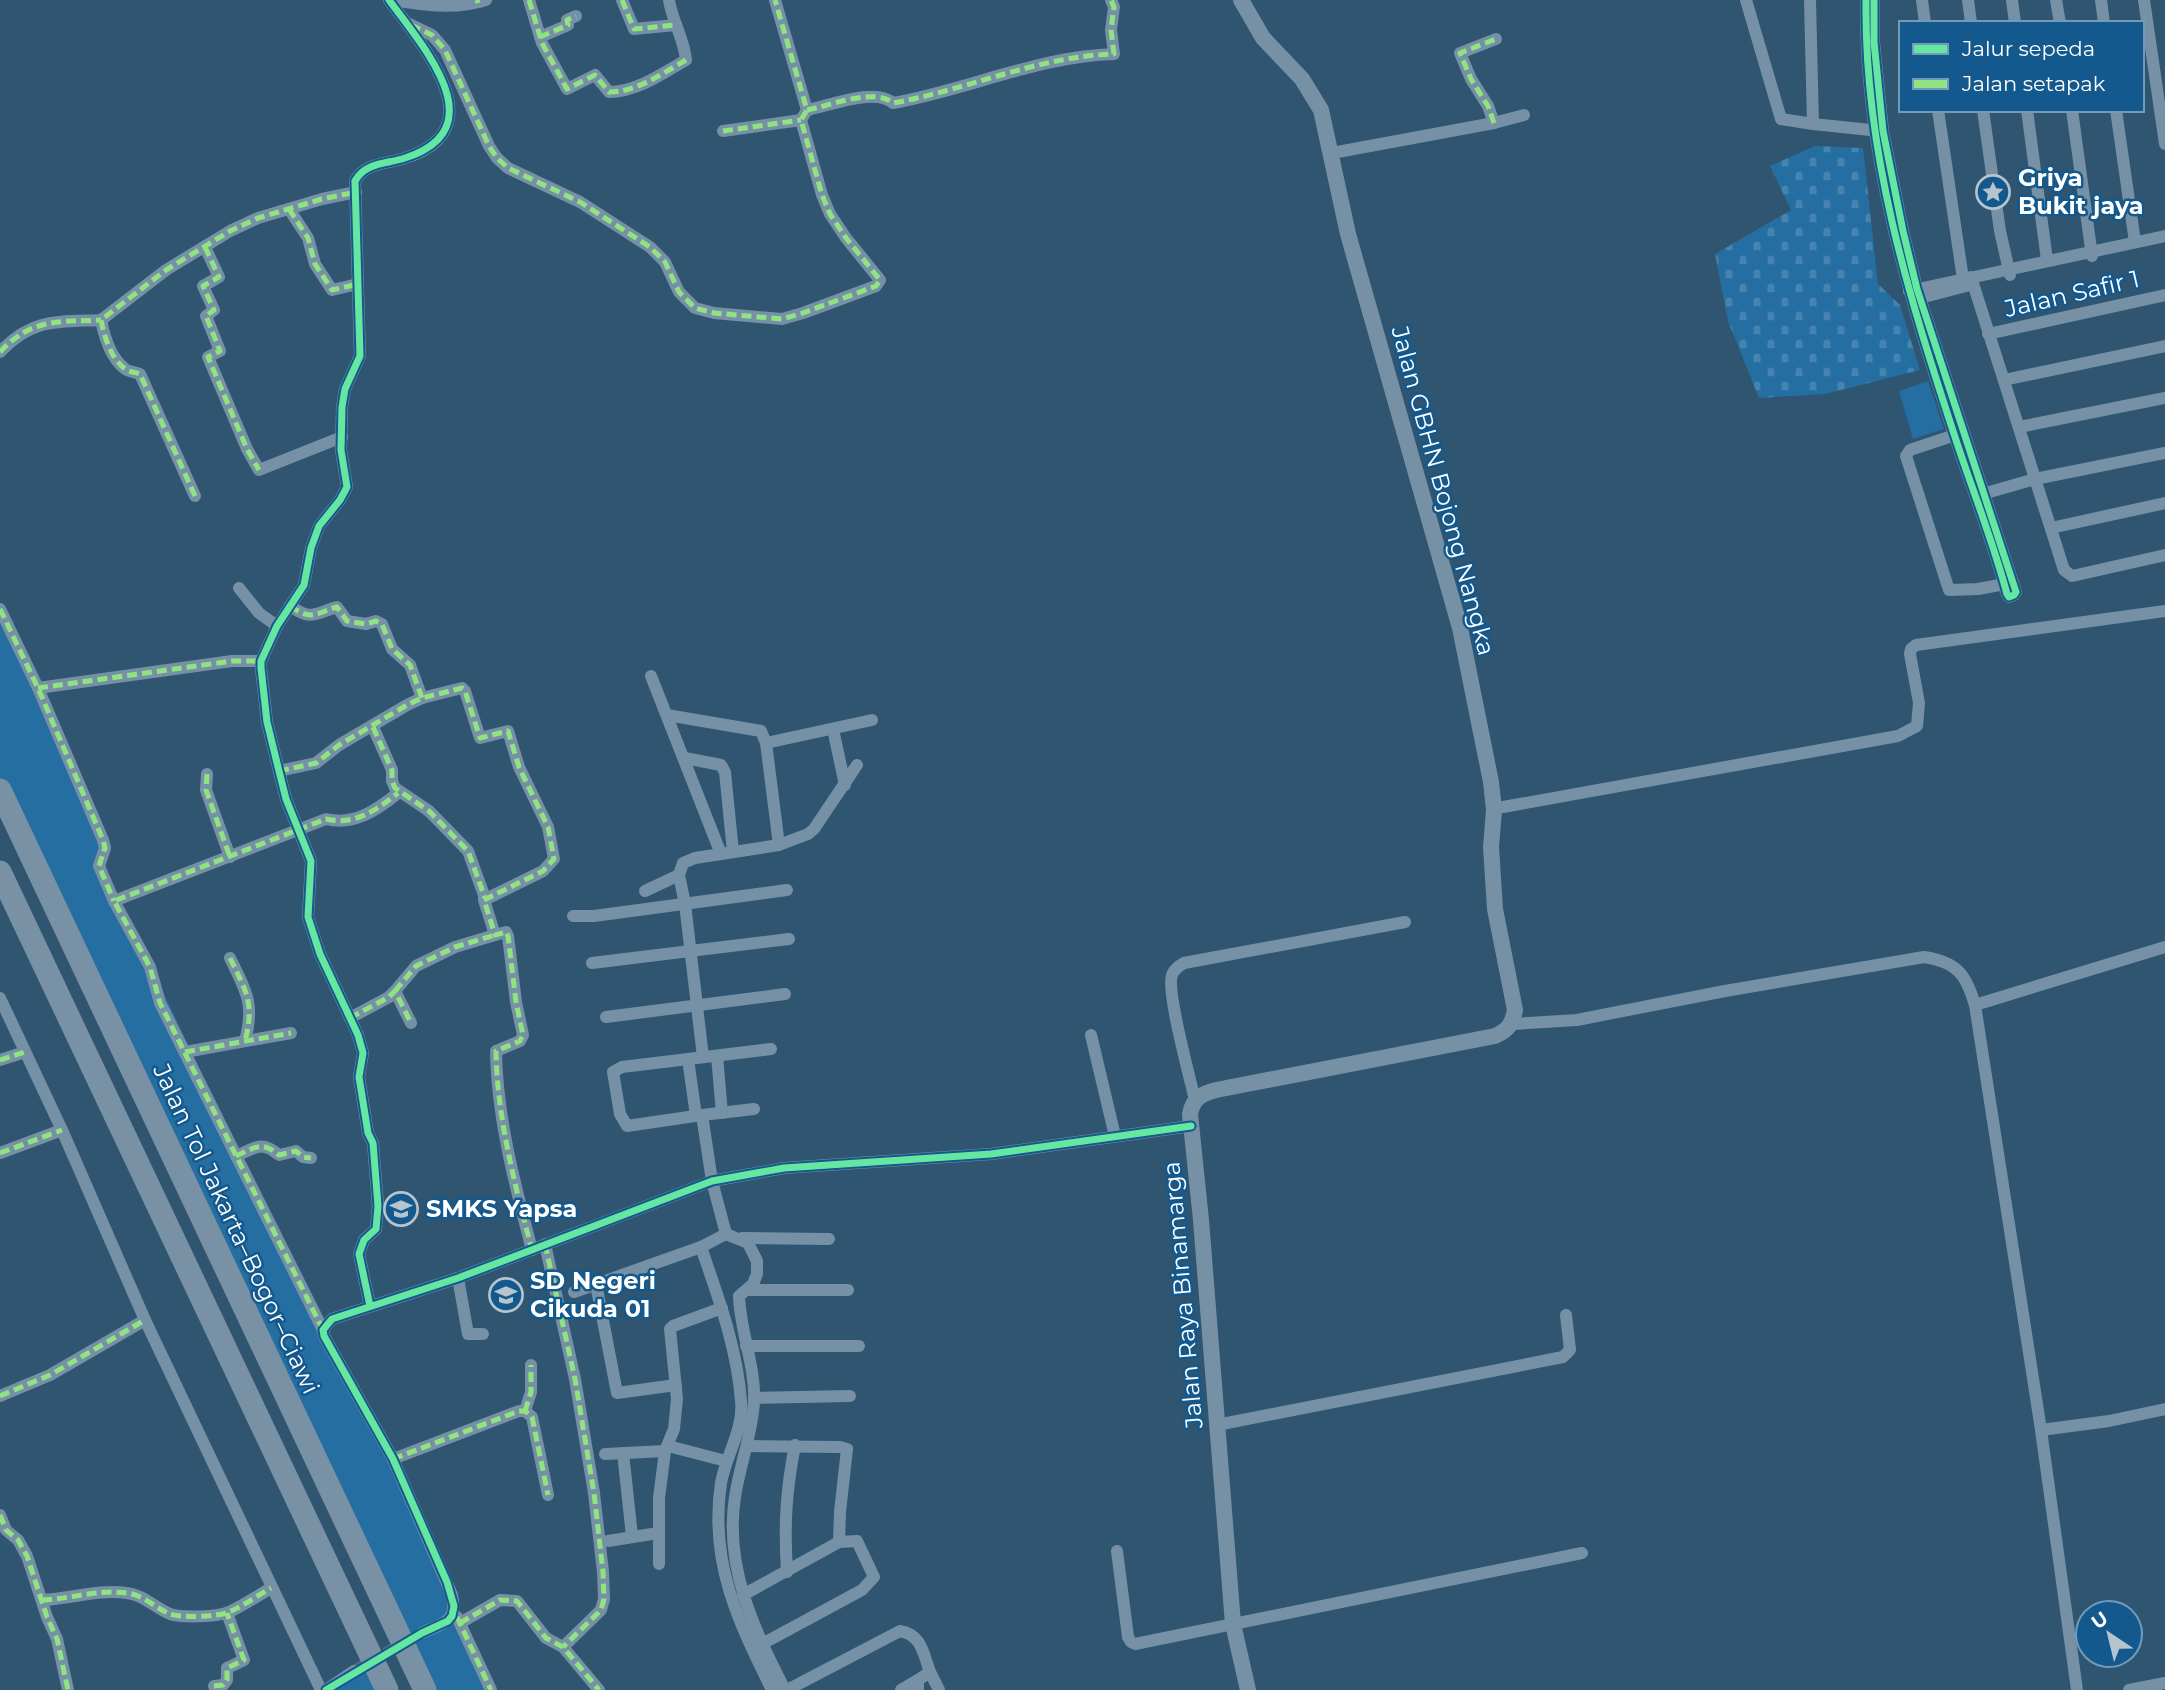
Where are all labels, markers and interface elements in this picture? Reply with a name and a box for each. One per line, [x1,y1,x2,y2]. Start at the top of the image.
legend [1899,21,2144,112]
text: Jalur sepeda [1961,36,2095,61]
text: Jalan setapak [1961,71,2106,96]
place label: Griya Bukit jaya [2018,163,2144,220]
place icon: Griya Bukit jaya [1974,173,2012,211]
street label: Jalan Safir 1 [2001,264,2142,323]
street label: Jalan GBHN Bojong Nangka [1385,322,1501,659]
street label: Jalan Tol Jakarta–Bogor–Ciawi [147,1058,326,1398]
street label: Jalan Raya Binamarga [1156,1160,1209,1431]
school or university icon: SMKS Yapsa [382,1190,420,1228]
place label: SMKS Yapsa [426,1194,577,1223]
place label: SD Negeri Cikuda 01 [530,1266,656,1323]
school or university icon: SD Negeri Cikuda 01 [487,1276,525,1314]
north arrow [2074,1599,2144,1669]
text: U [2087,1607,2112,1634]

